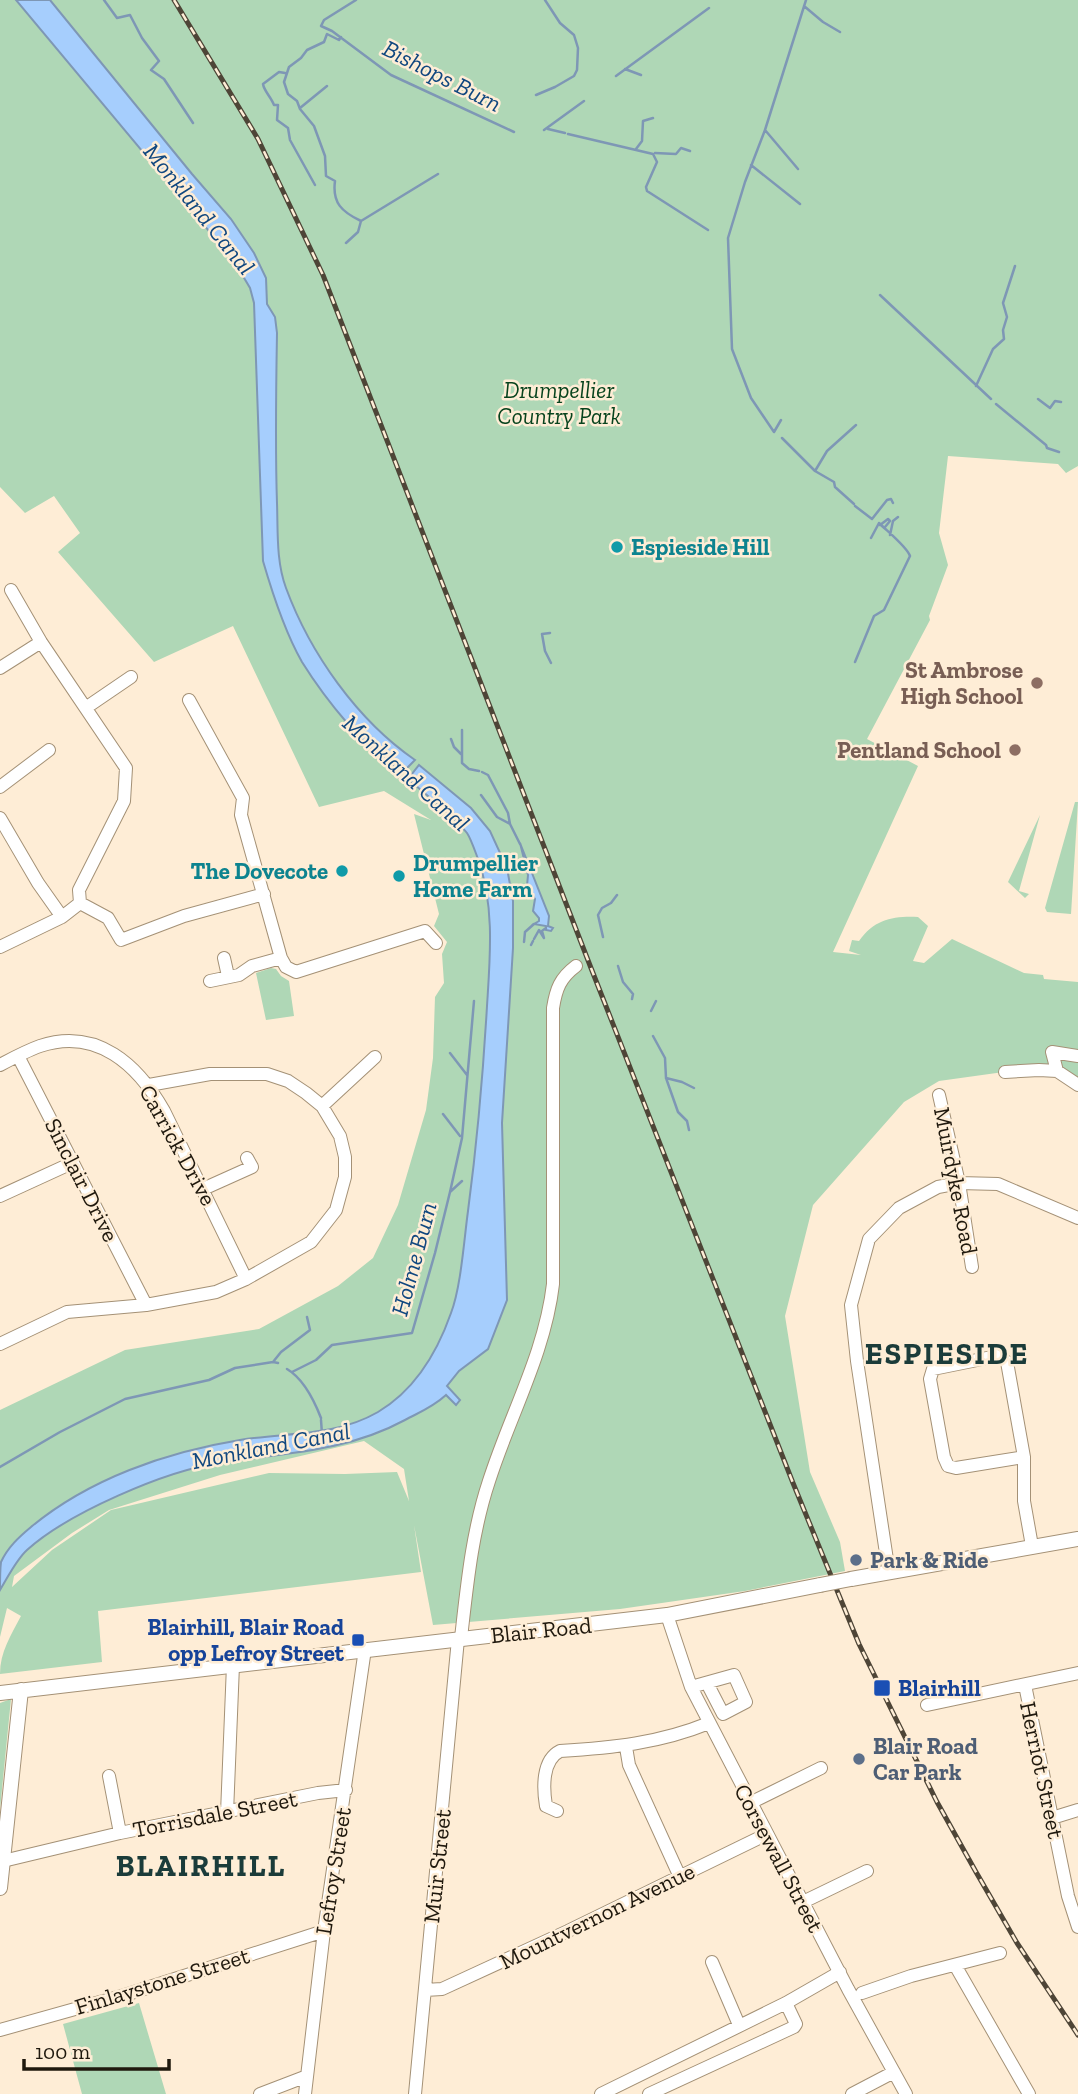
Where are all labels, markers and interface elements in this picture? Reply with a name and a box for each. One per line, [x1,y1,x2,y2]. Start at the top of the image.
water label: Bishops Burn [378,33,506,118]
water label: Monkland Canal [138,137,261,280]
park label: Drumpellier Country Park [497,376,621,430]
place label: Espieside Hill [631,533,770,561]
marker: Espieside Hill [609,539,625,555]
place label: St Ambrose High School [900,656,1023,710]
marker: St Ambrose High School [1029,675,1045,691]
water label: Monkland Canal [337,708,476,837]
place label: Pentland School [837,736,1001,764]
marker: Pentland School [1007,742,1023,758]
place label: Drumpellier Home Farm [413,849,538,903]
place label: The Dovecote [191,857,328,885]
marker: The Dovecote [334,863,350,879]
marker: Drumpellier Home Farm [391,868,407,884]
street label: Carrick Drive [133,1080,223,1210]
street label: Muirdyke Road [928,1105,984,1258]
street label: Sinclair Drive [39,1114,125,1246]
water label: Holme Burn [384,1199,443,1319]
district label: ESPIESIDE [865,1336,1029,1372]
water label: Monkland Canal [189,1416,352,1475]
place label: Park & Ride [870,1546,988,1574]
marker: Park & Ride [848,1552,864,1568]
street label: Blair Road [489,1611,593,1649]
place label: Blairhill, Blair Road opp Lefroy Street [147,1613,345,1667]
marker: Blairhill, Blair Road opp Lefroy Street [350,1632,366,1648]
place label: Blairhill [898,1674,981,1702]
marker: Blairhill [872,1678,892,1698]
street label: Herriot Street [1014,1699,1070,1842]
place label: Blair Road Car Park [873,1732,978,1786]
marker: Blair Road Car Park [851,1751,867,1767]
street label: Corsewall Street [728,1779,830,1937]
street label: Torrisdale Street [130,1784,300,1844]
street label: Lefroy Street [309,1805,357,1937]
street label: Muir Street [417,1807,457,1924]
district label: BLAIRHILL [116,1848,286,1884]
street label: Mountvernon Avenue [495,1857,699,1975]
street label: Finlaystone Street [71,1941,253,2021]
scale bar [24,2028,170,2072]
text: 100 m [35,2039,90,2064]

